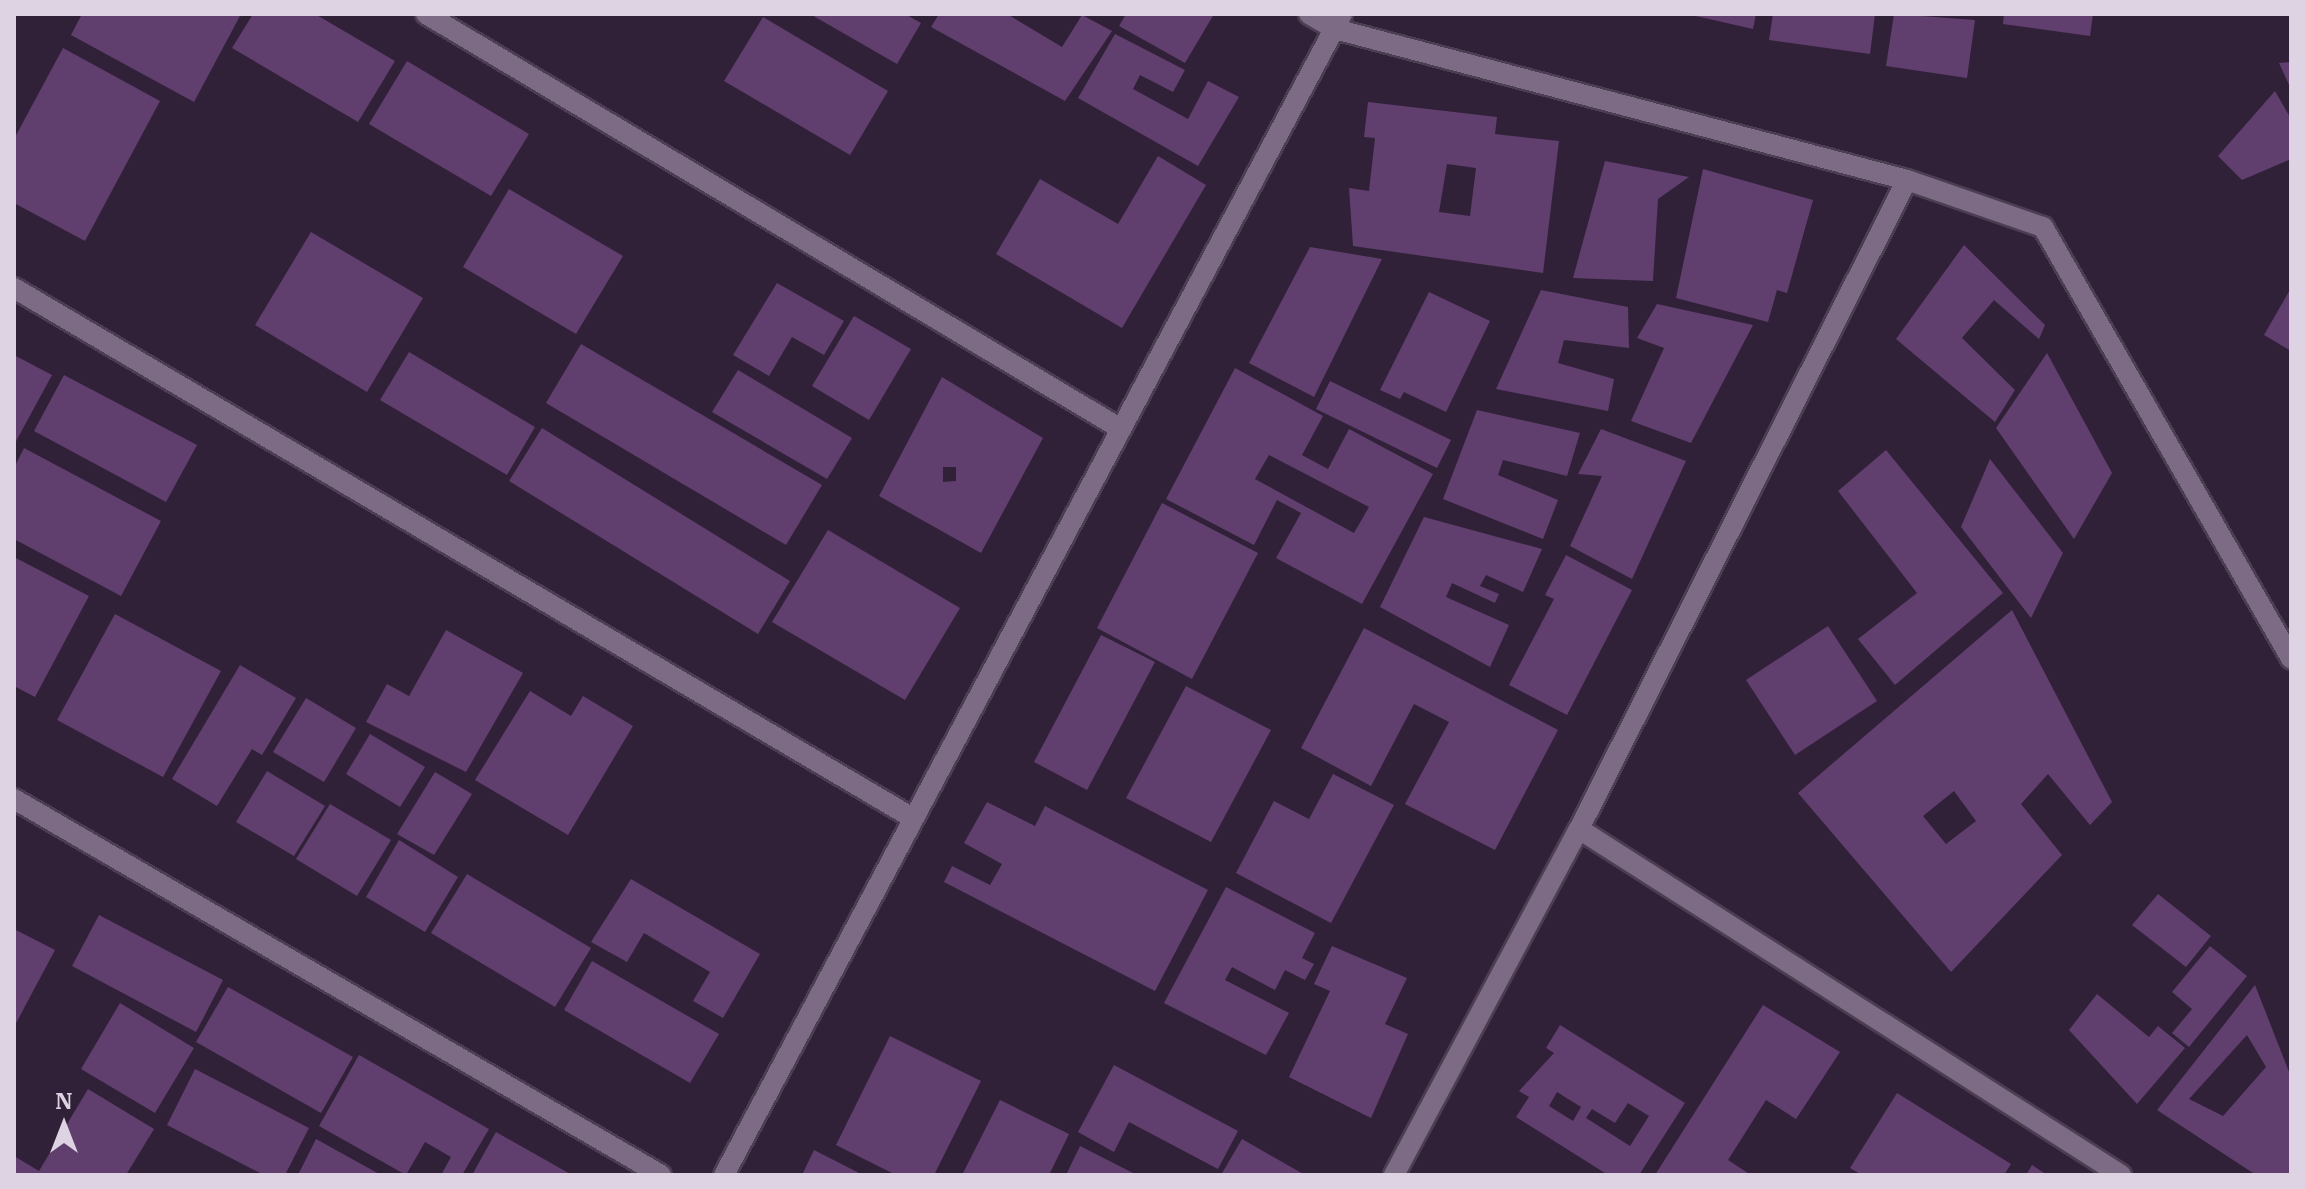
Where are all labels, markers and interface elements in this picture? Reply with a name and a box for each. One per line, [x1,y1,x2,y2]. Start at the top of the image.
north arrow [24,1085,104,1165]
text: N [55,1086,73,1115]

